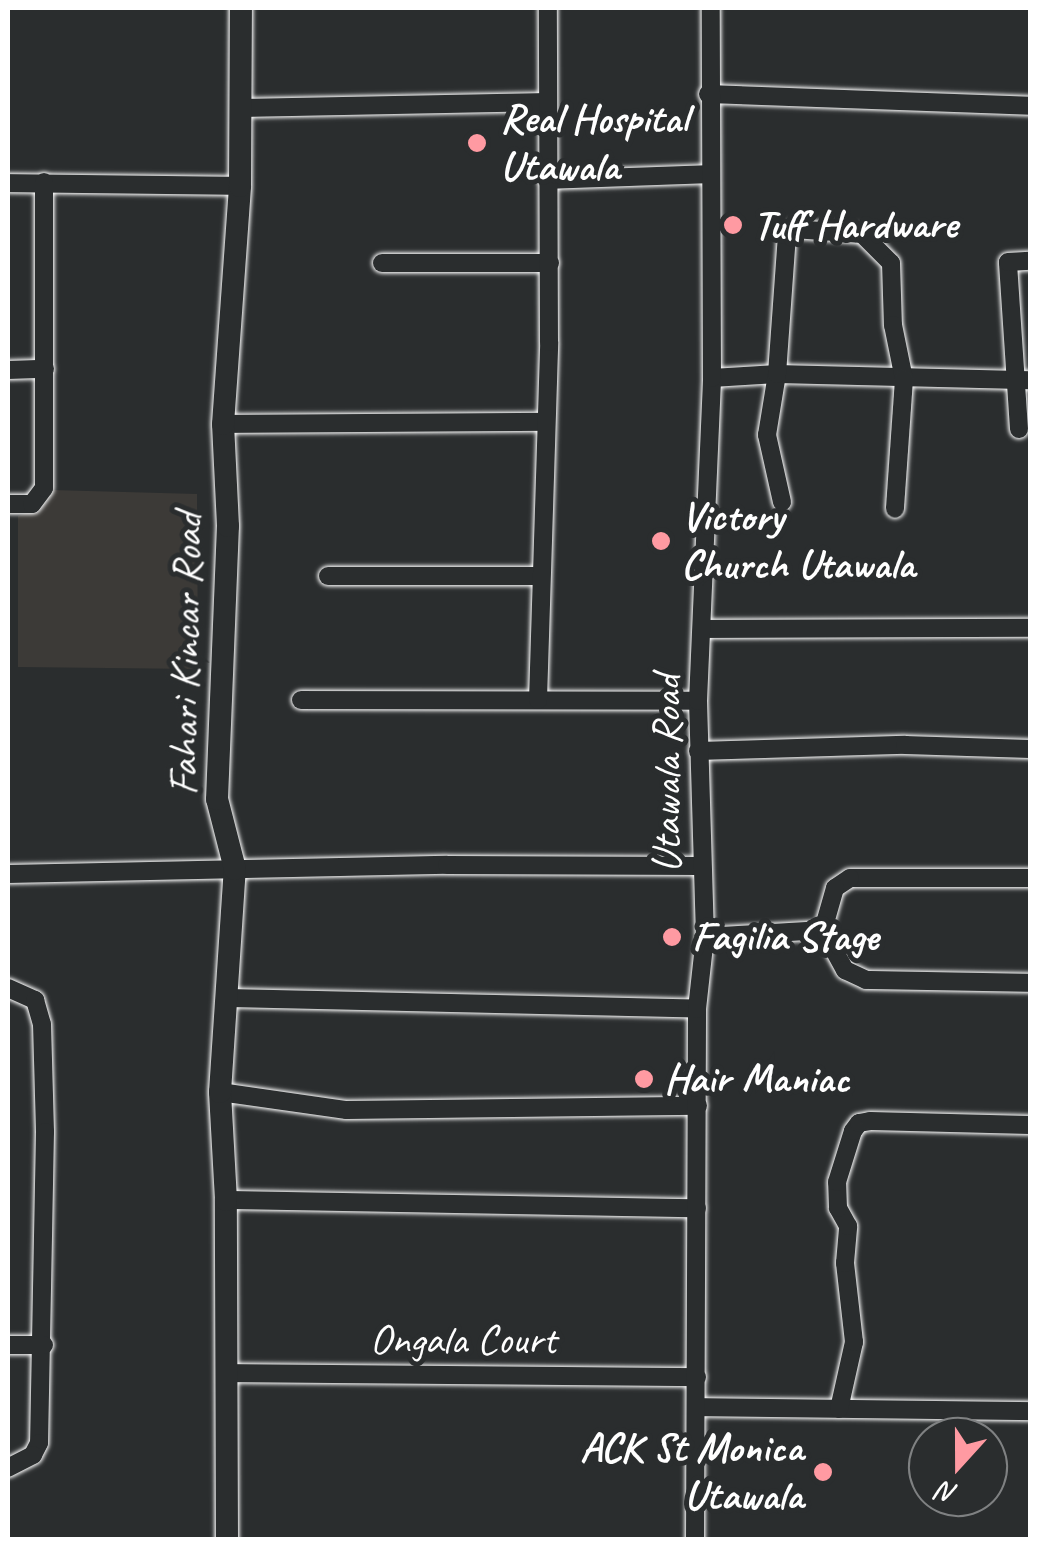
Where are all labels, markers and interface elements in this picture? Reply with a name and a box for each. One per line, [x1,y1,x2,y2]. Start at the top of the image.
place label: Real Hospital Utawala [500,94,688,192]
marker: Real Hospital Utawala [464,130,490,156]
place label: Tuff Hardware [753,200,958,250]
marker: Tuff Hardware [722,214,744,236]
place label: Victory Church Utawala [681,492,917,590]
street label: Fahari Kincar Road [158,513,214,795]
marker: Victory Church Utawala [650,530,672,552]
street label: Utawala Road [642,675,692,873]
place label: Fagilia Stage [692,912,881,962]
marker: Fagilia Stage [661,926,683,948]
place label: Hair Maniac [664,1054,850,1104]
marker: Hair Maniac [633,1068,655,1090]
street label: Ongala Court [370,1315,556,1365]
north arrow [908,1417,1008,1517]
place label: ACK St Monica Utawala [579,1423,803,1522]
marker: ACK St Monica Utawala [812,1461,834,1483]
text: N [933,1474,962,1513]

